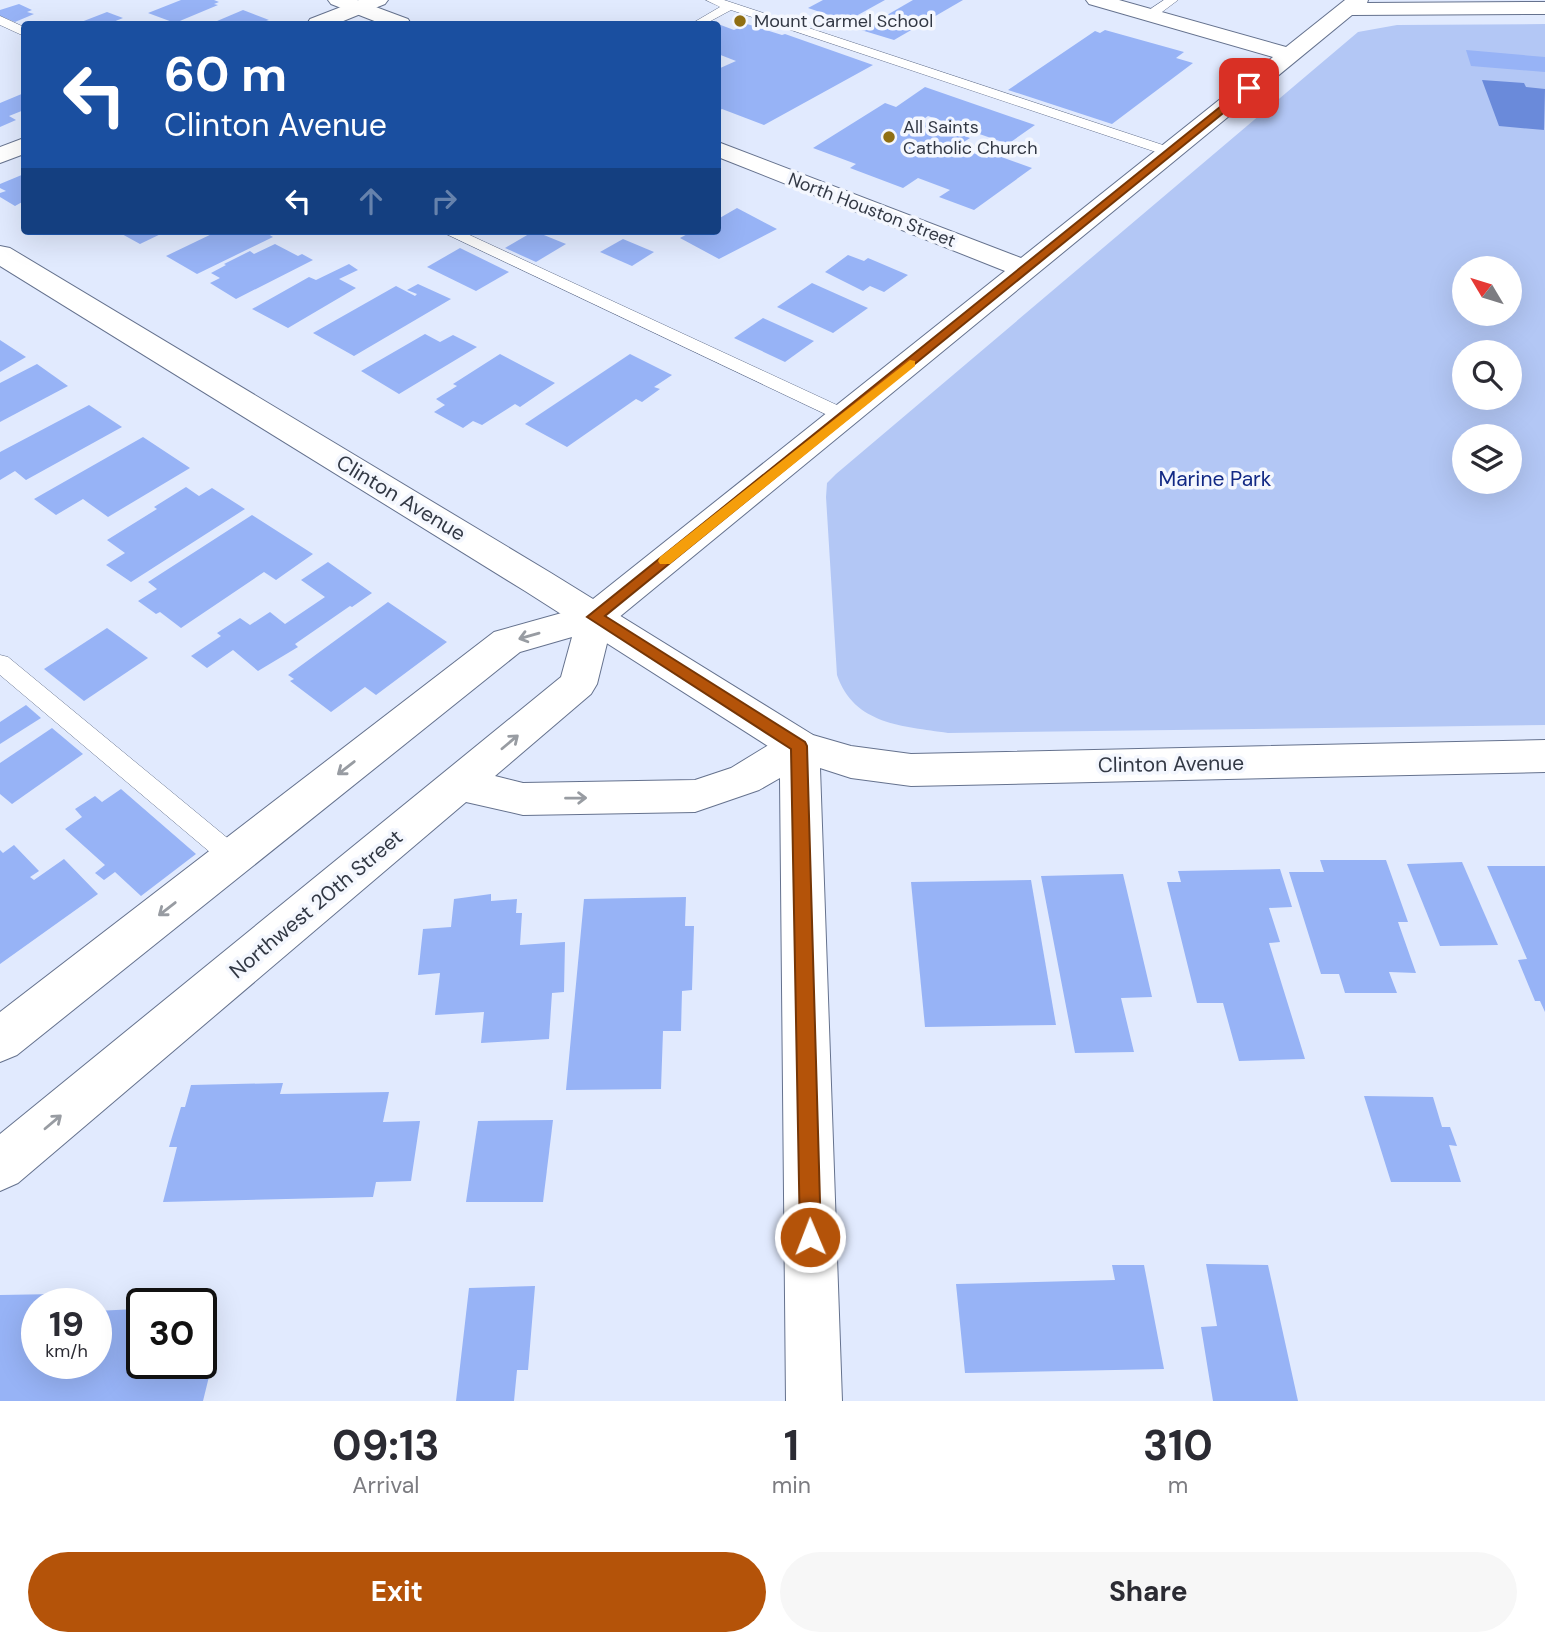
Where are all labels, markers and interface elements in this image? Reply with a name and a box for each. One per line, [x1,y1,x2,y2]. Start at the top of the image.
place label: Mount Carmel School [754,9,933,33]
marker: Mount Carmel School [732,13,748,29]
text: 60 m [164,42,287,106]
icon: left [49,49,140,140]
pin [1219,58,1279,118]
icon: arrive [1230,69,1268,107]
text: Clinton Avenue [164,104,387,146]
place label: All Saints Catholic Church [903,115,1037,160]
marker: All Saints Catholic Church [881,129,897,145]
street label: North Houston Street [785,167,959,253]
icon: left [279,182,317,220]
icon: ahead [352,182,390,220]
icon: right [425,182,463,220]
north arrow [1452,256,1522,326]
map controls [1452,256,1522,494]
button: search [1452,340,1522,410]
button: layers [1452,424,1522,494]
street label: Clinton Avenue [331,448,471,548]
park label: Marine Park [1159,465,1272,493]
one-way arrow [518,630,540,643]
one-way arrow [501,734,519,750]
street label: Clinton Avenue [1098,749,1244,779]
one-way arrow [338,761,356,776]
one-way arrow [564,792,587,805]
street label: Northwest 20th Street [223,823,409,985]
one-way arrow [159,901,177,916]
one-way arrow [43,1115,61,1130]
position arrow [773,1200,847,1274]
speed limit sign: 30 [126,1288,217,1379]
text: 19 [49,1301,84,1347]
text: km/h [45,1339,88,1363]
text: 09:13 [332,1418,440,1473]
text: 1 [784,1418,799,1473]
text: 310 [1143,1418,1213,1473]
text: Arrival [352,1470,419,1500]
text: min [772,1470,811,1500]
text: m [1168,1470,1188,1500]
button: Exit [28,1552,766,1632]
button: Share [780,1552,1517,1632]

